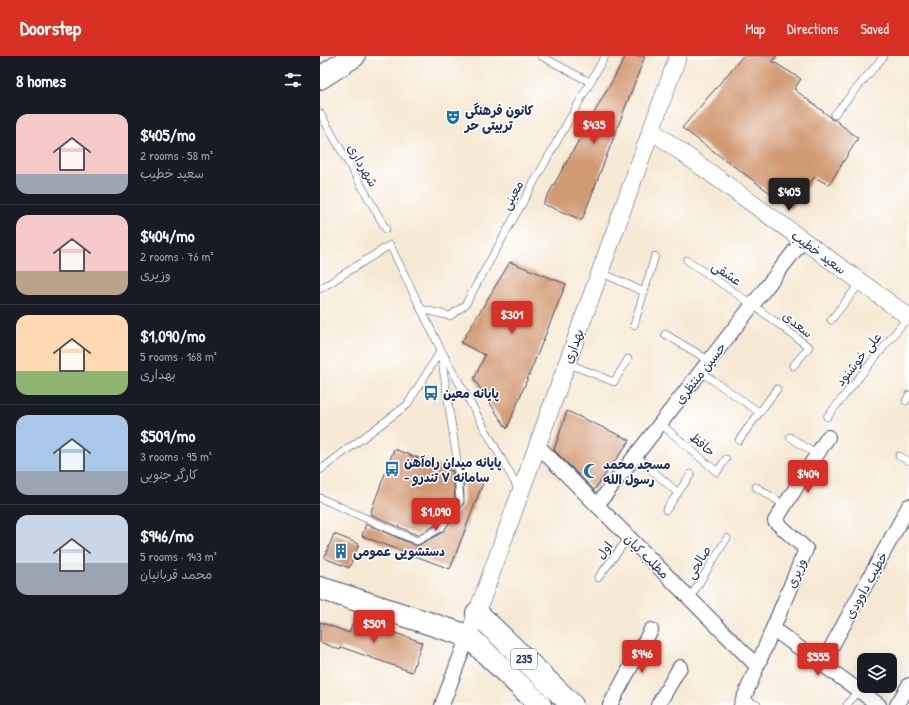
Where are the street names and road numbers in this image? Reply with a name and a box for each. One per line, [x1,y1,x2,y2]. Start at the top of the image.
street label: شهرداری [343,140,383,190]
street label: معینی [497,177,528,214]
street label: سعید خطیب [788,226,850,278]
street label: عشقی [708,256,745,290]
street label: سعدی [779,306,817,342]
street label: بهداری [558,326,588,366]
street label: علی خوشنود [831,328,886,390]
street label: حسین منتظری [670,338,730,408]
street label: حافظ [686,428,720,460]
street label: مطلب کیان [621,530,673,582]
street label: اول [591,537,617,563]
street label: صالحی [681,542,716,583]
street label: خطیب داوودی [840,548,892,622]
street label: وزیری [782,555,810,591]
road number: 235 [511,649,537,669]

